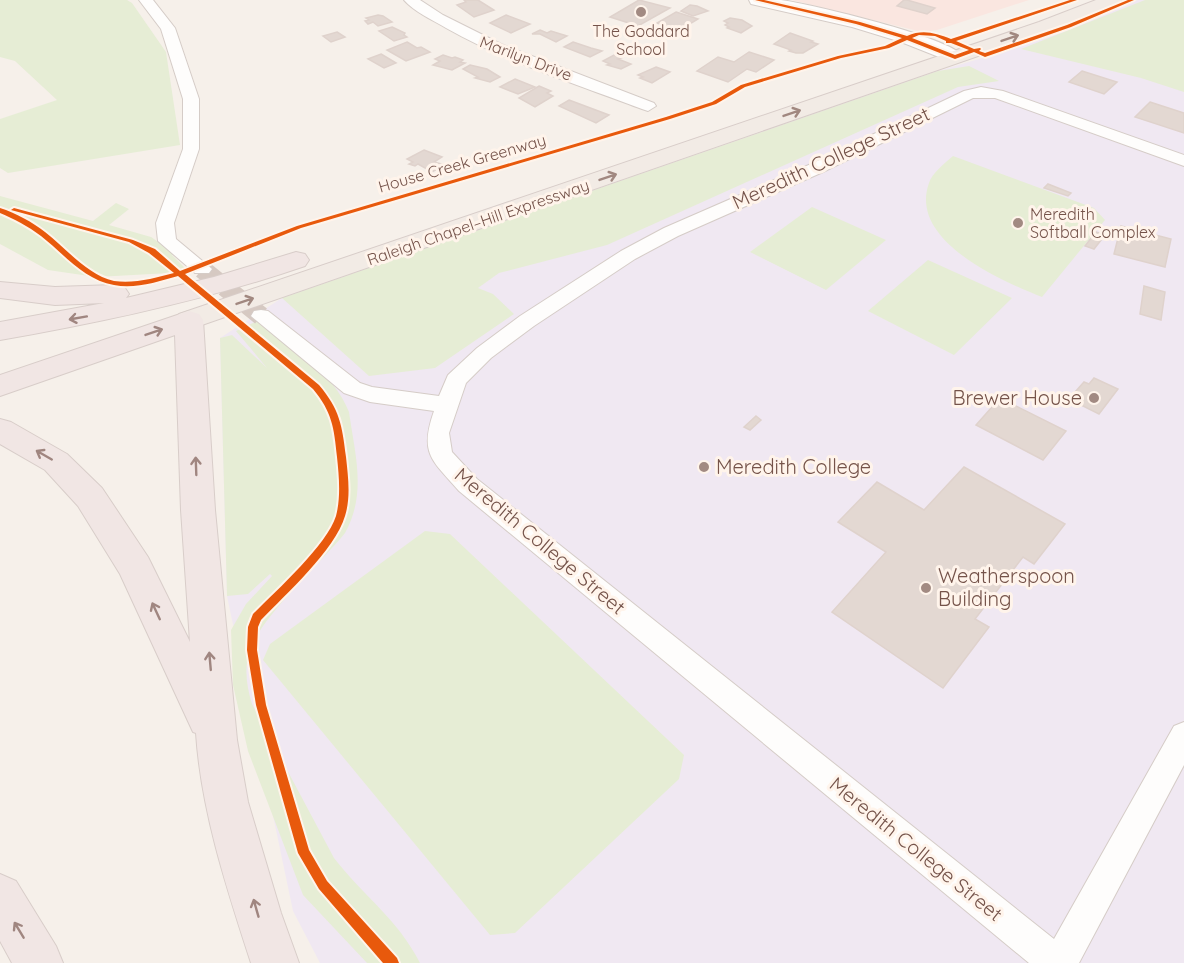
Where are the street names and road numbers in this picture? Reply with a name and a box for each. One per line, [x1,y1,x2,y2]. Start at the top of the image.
street label: Marilyn Drive [477,31,575,85]
street label: Meredith College Street [728,101,934,214]
street label: House Creek Greenway [376,129,548,197]
street label: Raleigh Chapel–Hill Expressway [364,175,592,269]
street label: Meredith College Street [450,462,631,620]
street label: Meredith College Street [825,771,1008,926]

